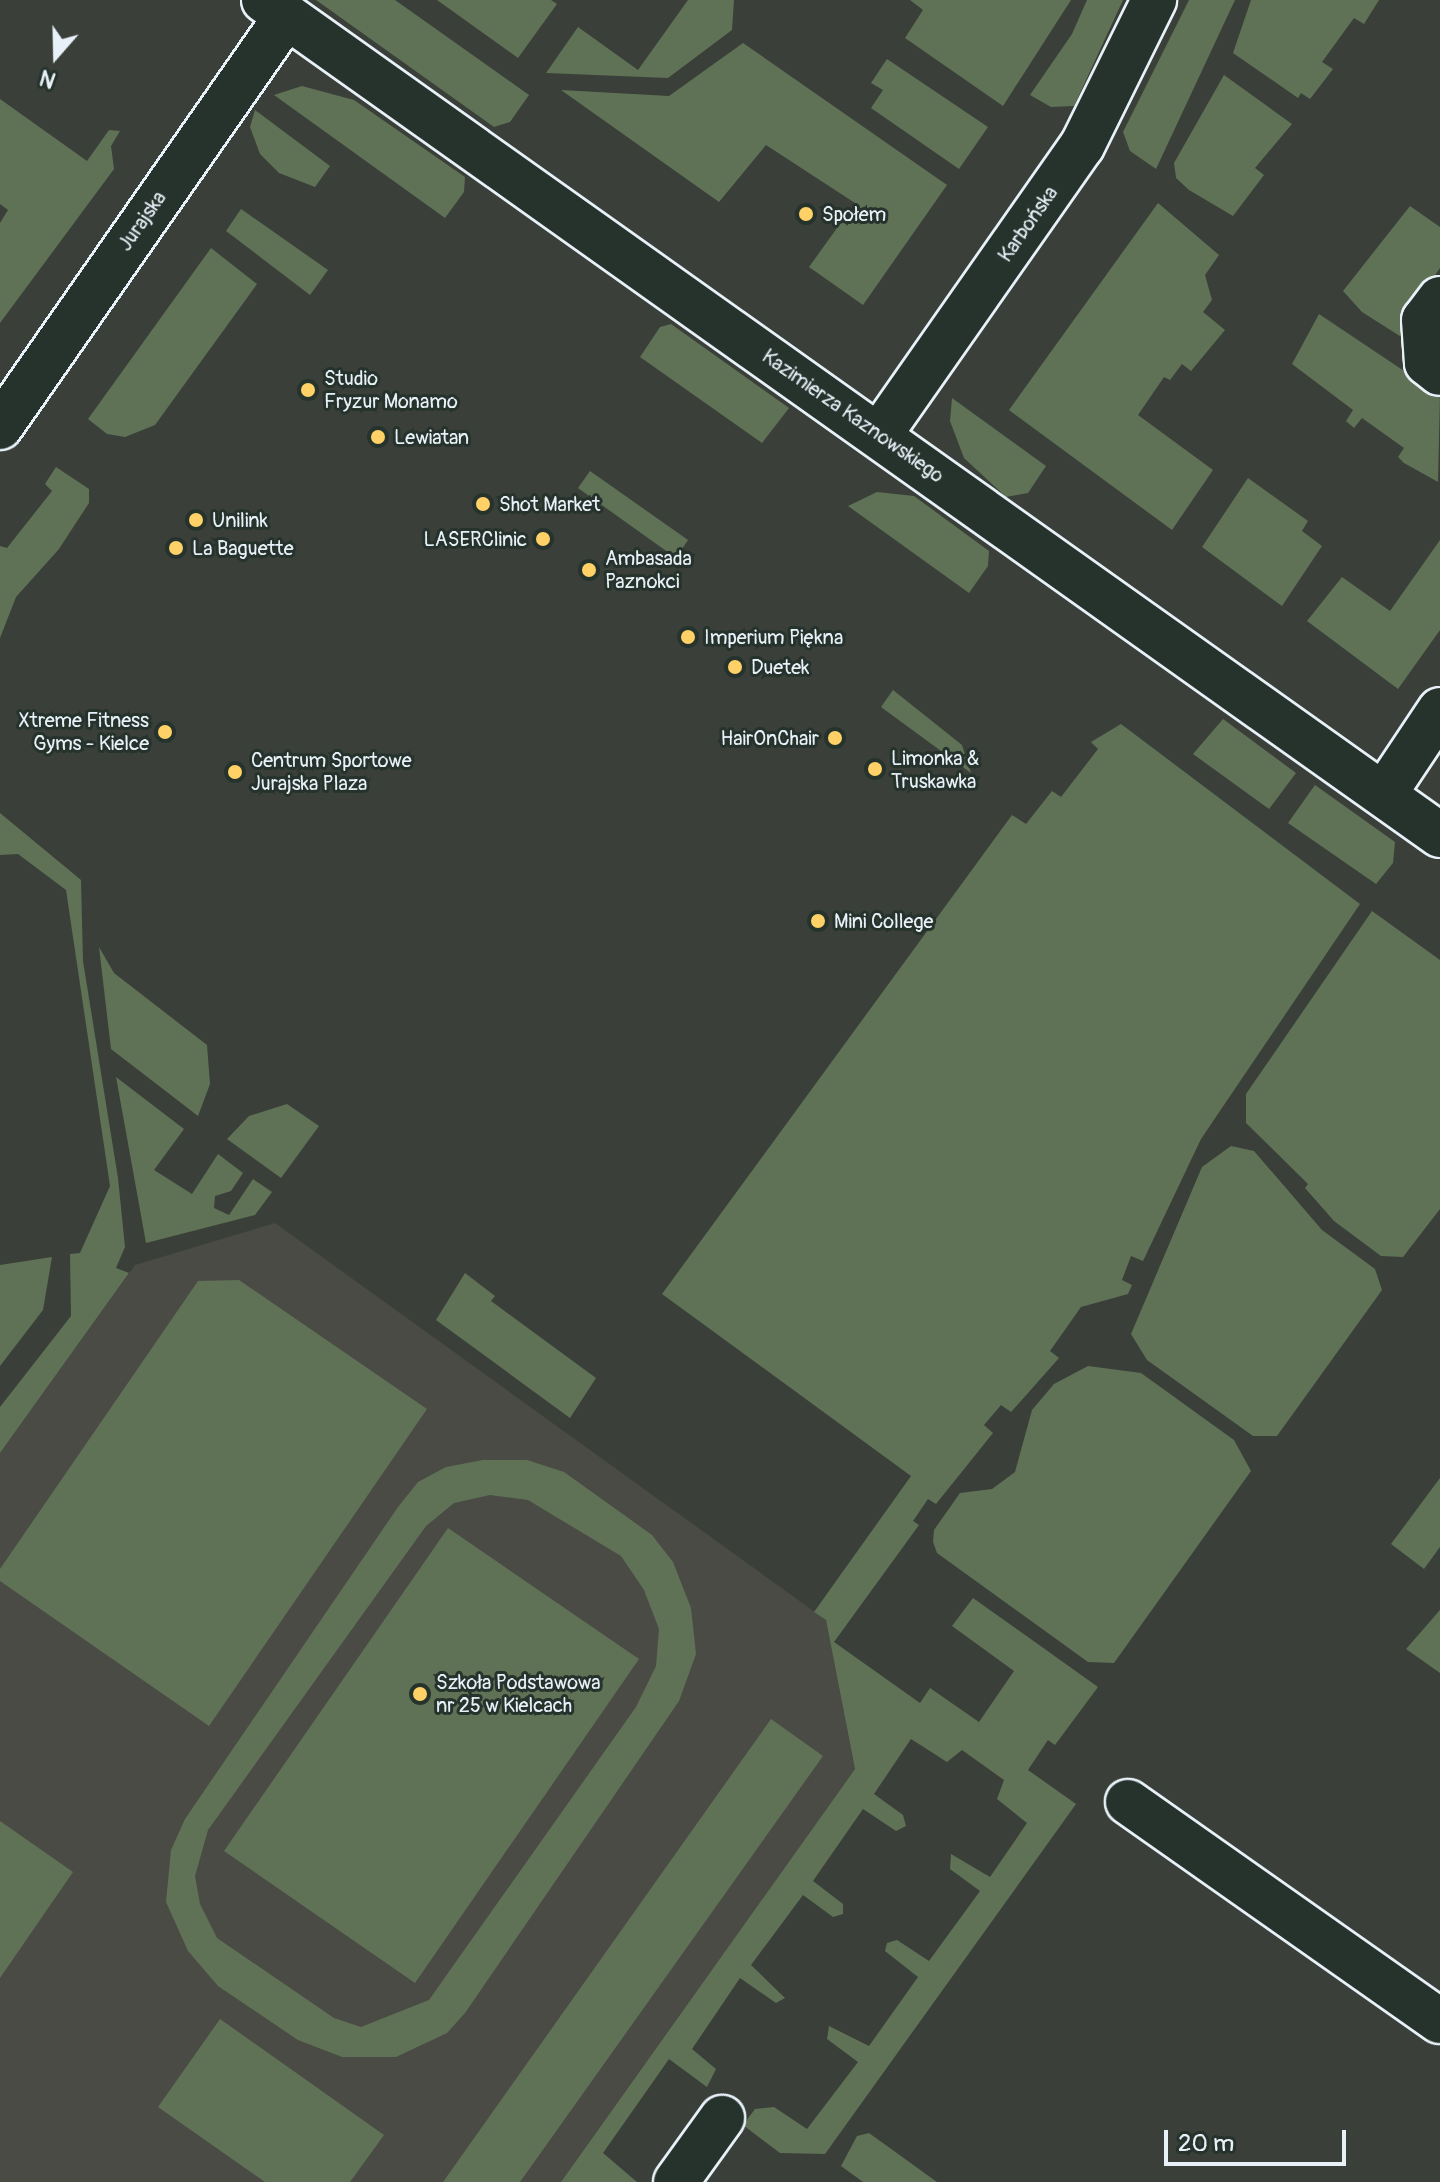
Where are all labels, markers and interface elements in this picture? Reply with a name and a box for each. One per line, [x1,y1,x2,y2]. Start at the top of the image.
north arrow [16,16,96,96]
text: N [36,63,60,94]
street label: Karbońska [993,181,1063,267]
street label: Jurajska [113,187,171,255]
place label: Społem [822,202,886,226]
marker: Społem [797,205,815,223]
street label: Kazimierza Kaznowskiego [758,344,948,488]
place label: Studio Fryzur Monamo [324,366,458,413]
marker: Studio Fryzur Monamo [299,381,317,399]
place label: Lewiatan [394,425,469,449]
marker: Lewiatan [369,428,387,446]
place label: Shot Market [499,492,600,516]
marker: Shot Market [474,495,492,513]
place label: Unilink [212,508,268,532]
marker: Unilink [187,511,205,529]
place label: LASERClinic [424,527,527,551]
marker: LASERClinic [534,530,552,548]
place label: La Baguette [192,536,293,560]
marker: La Baguette [167,539,185,557]
place label: Ambasada Paznokci [605,546,692,593]
marker: Ambasada Paznokci [580,561,598,579]
place label: Imperium Piękna [704,625,843,649]
marker: Imperium Piękna [679,628,697,646]
place label: Duetek [751,655,809,679]
marker: Duetek [726,658,744,676]
place label: Xtreme Fitness Gyms - Kielce [19,708,149,755]
marker: Xtreme Fitness Gyms - Kielce [156,723,174,741]
place label: HairOnChair [721,726,819,750]
marker: HairOnChair [826,729,844,747]
place label: Limonka & Truskawka [891,746,979,793]
place label: Centrum Sportowe Jurajska Plaza [251,748,412,795]
marker: Limonka & Truskawka [866,760,884,778]
marker: Centrum Sportowe Jurajska Plaza [226,763,244,781]
place label: Mini College [834,909,933,933]
marker: Mini College [809,912,827,930]
place label: Szkoła Podstawowa nr 25 w Kielcach [436,1670,600,1717]
marker: Szkoła Podstawowa nr 25 w Kielcach [411,1685,429,1703]
scale bar [1168,2114,1350,2164]
text: 20 m [1178,2129,1234,2158]

